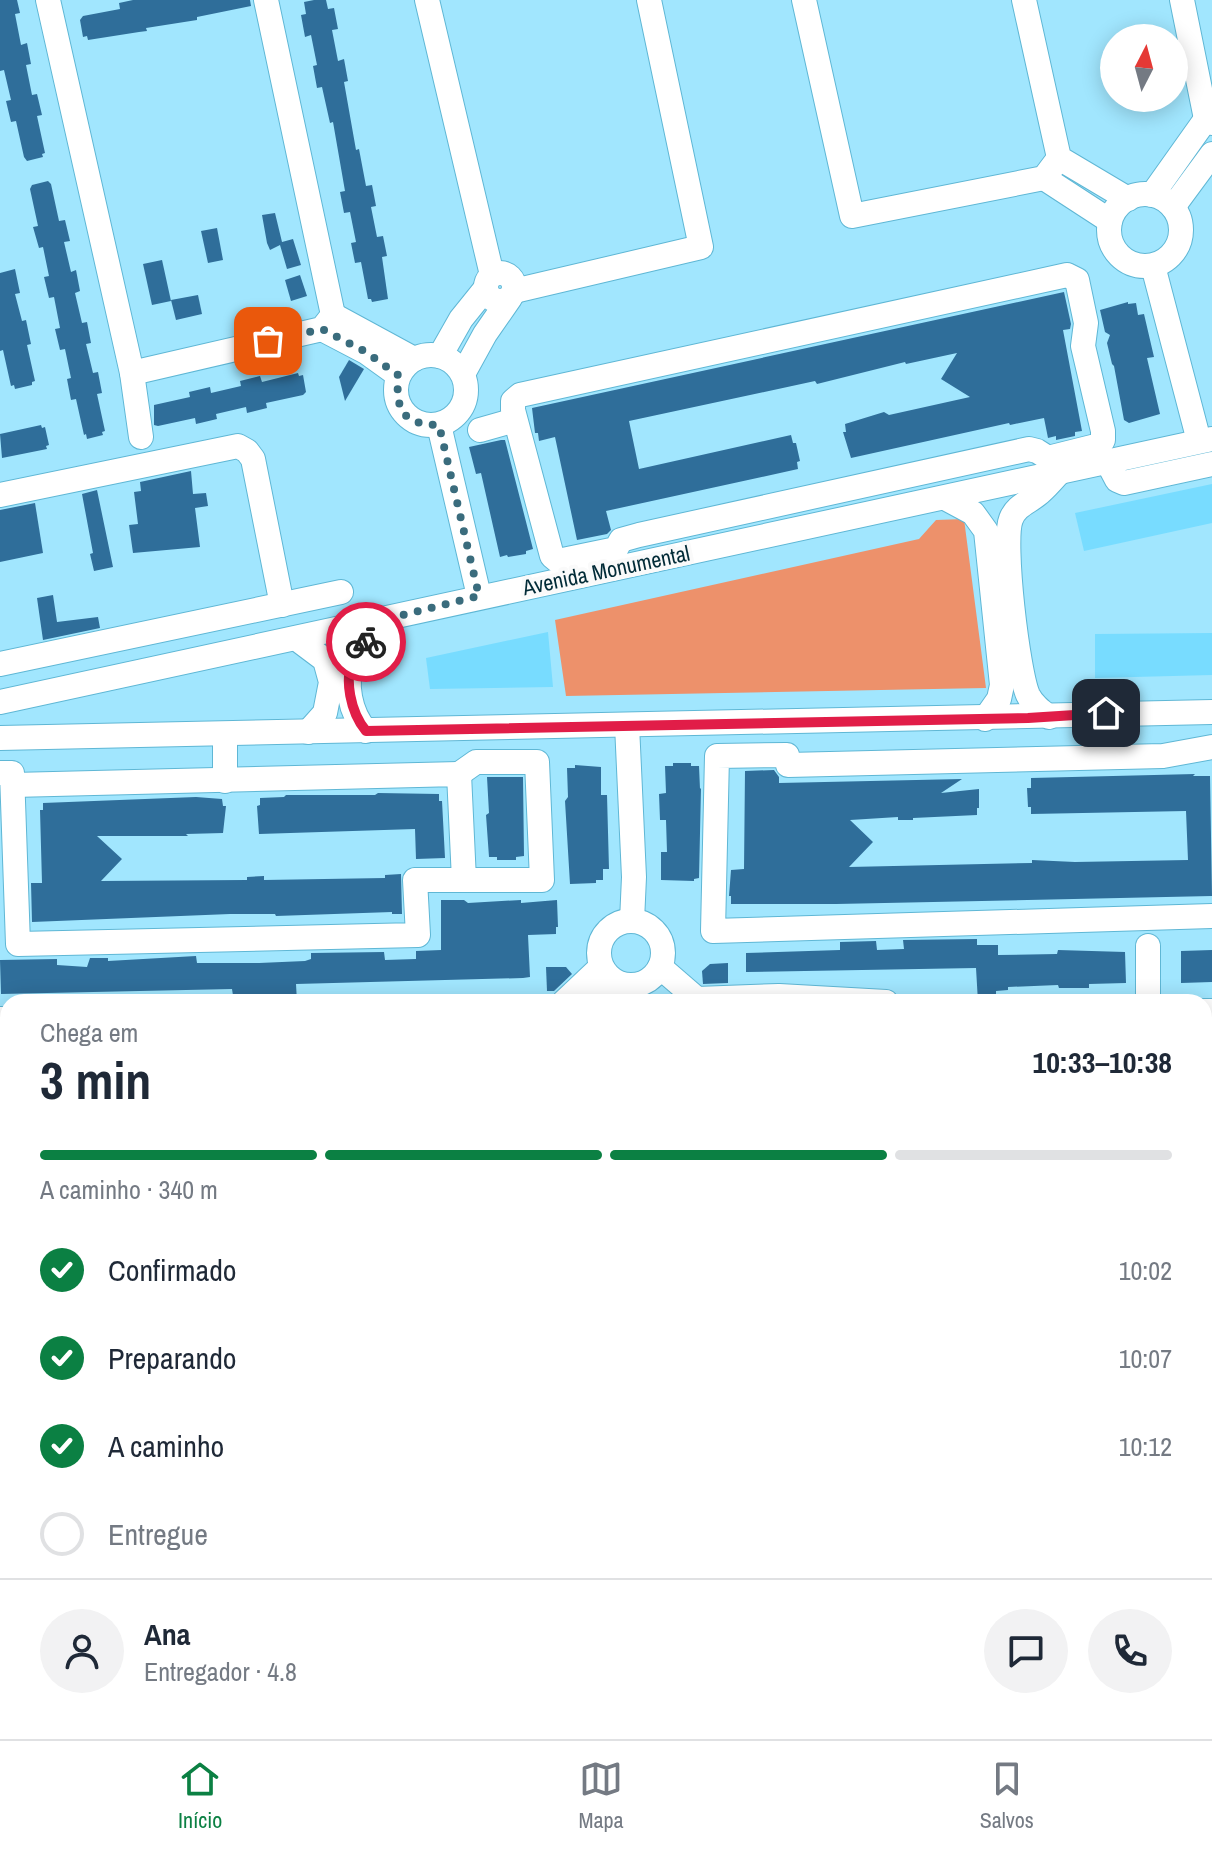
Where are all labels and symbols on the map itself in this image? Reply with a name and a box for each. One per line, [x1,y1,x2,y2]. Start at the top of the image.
north arrow [1100,24,1188,112]
pin [234,307,302,375]
street label: Avenida Monumental [519,538,692,603]
courier [326,602,406,682]
pin [1072,679,1140,747]

